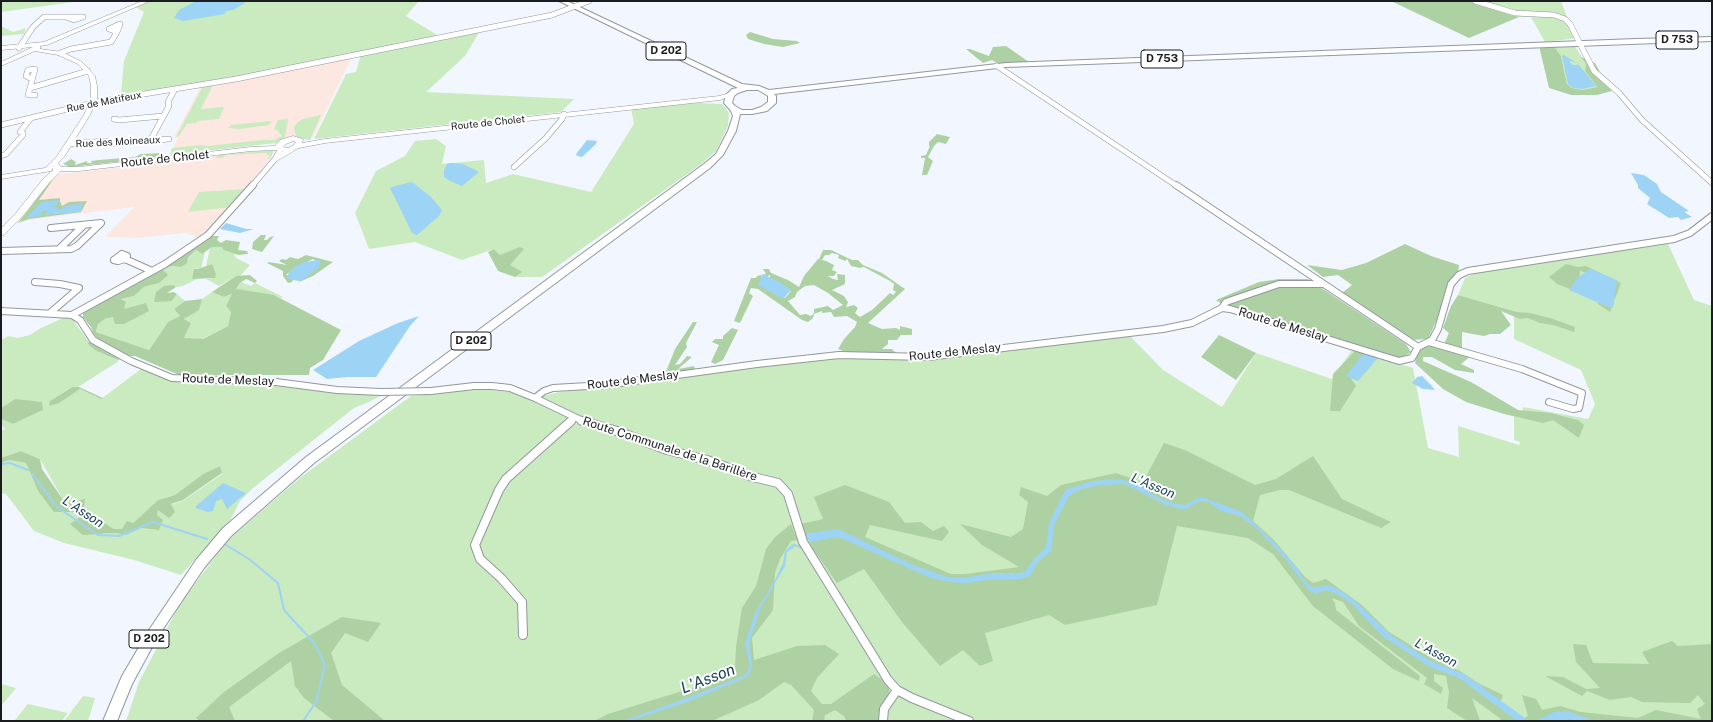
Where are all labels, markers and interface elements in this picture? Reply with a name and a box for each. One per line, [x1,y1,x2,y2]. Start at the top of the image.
road number: D 753 [1656,31,1698,49]
road number: D 202 [646,42,686,60]
road number: D 753 [1141,50,1183,68]
street label: Rue de Matifeux [65,89,143,115]
street label: Route de Cholet [450,113,526,133]
street label: Rue des Moineaux [75,134,161,150]
street label: Route de Cholet [120,147,210,171]
street label: Route de Meslay [1237,305,1329,345]
road number: D 202 [451,332,491,350]
street label: Route de Meslay [908,340,1002,364]
street label: Route de Meslay [586,367,680,393]
street label: Route de Meslay [182,371,274,389]
street label: Route Communale de la Barillère [581,414,759,484]
water label: L'Asson [1129,470,1177,502]
water label: L'Asson [59,493,107,531]
road number: D 202 [129,630,169,648]
water label: L'Asson [1412,635,1460,671]
water label: L'Asson [678,660,738,698]

